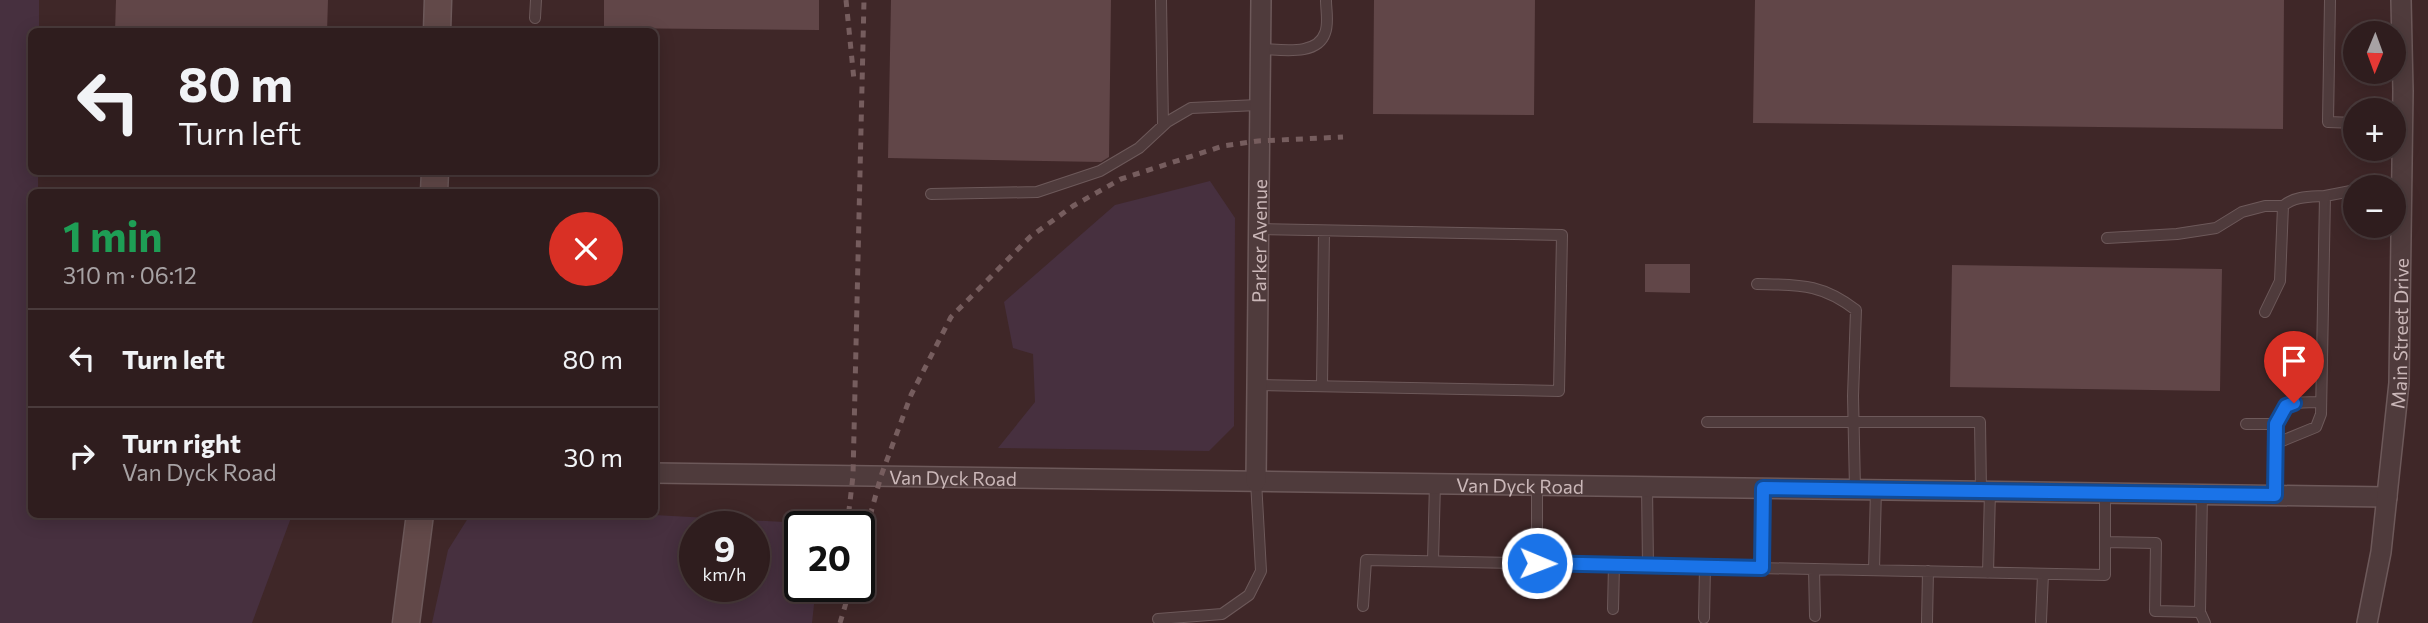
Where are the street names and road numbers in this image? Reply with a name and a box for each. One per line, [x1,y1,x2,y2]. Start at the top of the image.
street label: Parker Avenue [1246,179,1271,303]
street label: Main Street Drive [2385,258,2412,410]
street label: Van Dyck Road [889,465,1017,490]
street label: Van Dyck Road [1456,473,1584,497]

